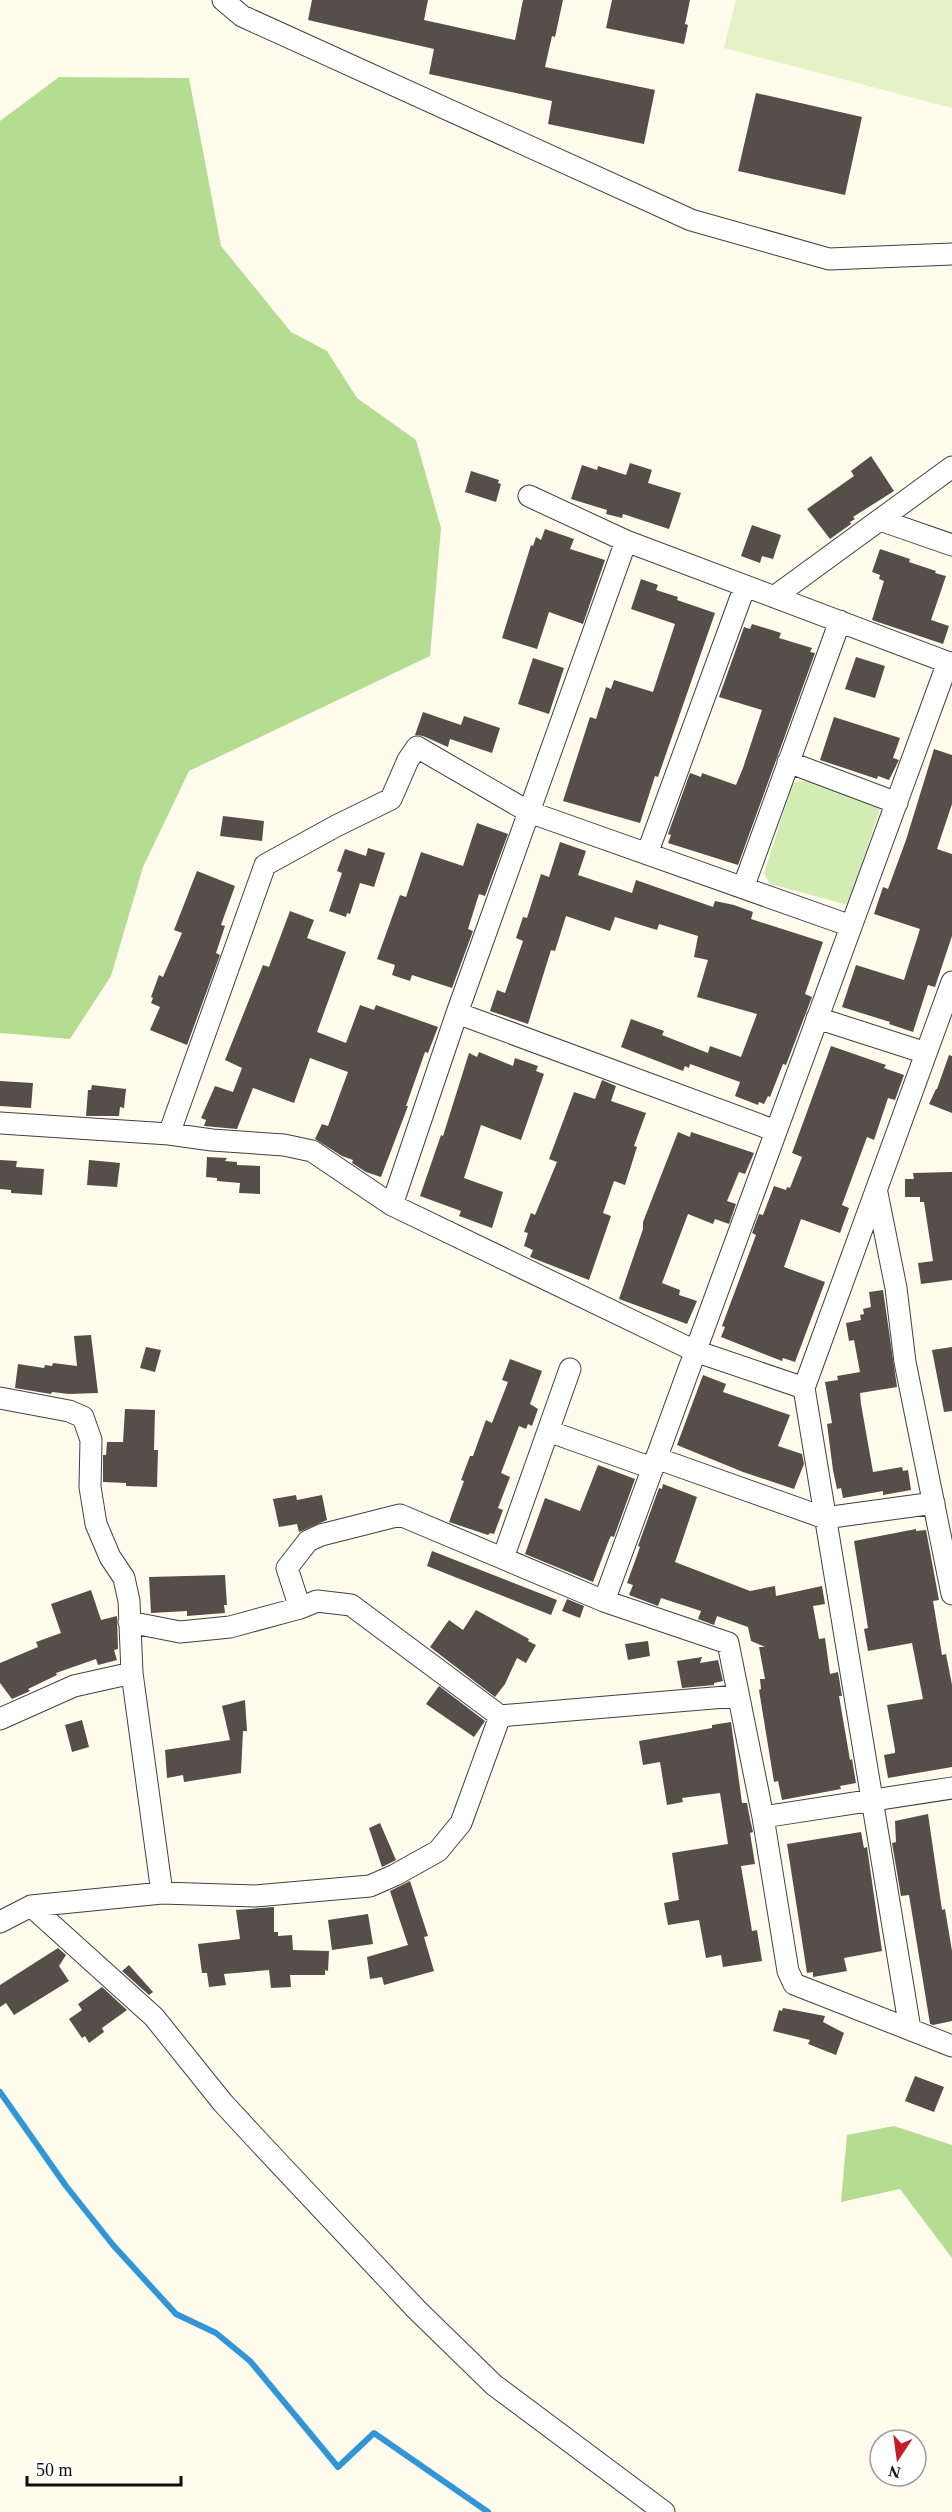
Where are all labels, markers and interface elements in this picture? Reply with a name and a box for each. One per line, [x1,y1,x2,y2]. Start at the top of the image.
north arrow [868,2428,928,2488]
scale bar [27,2449,182,2487]
text: 50 m [36,2460,73,2480]
text: N [887,2462,902,2482]

